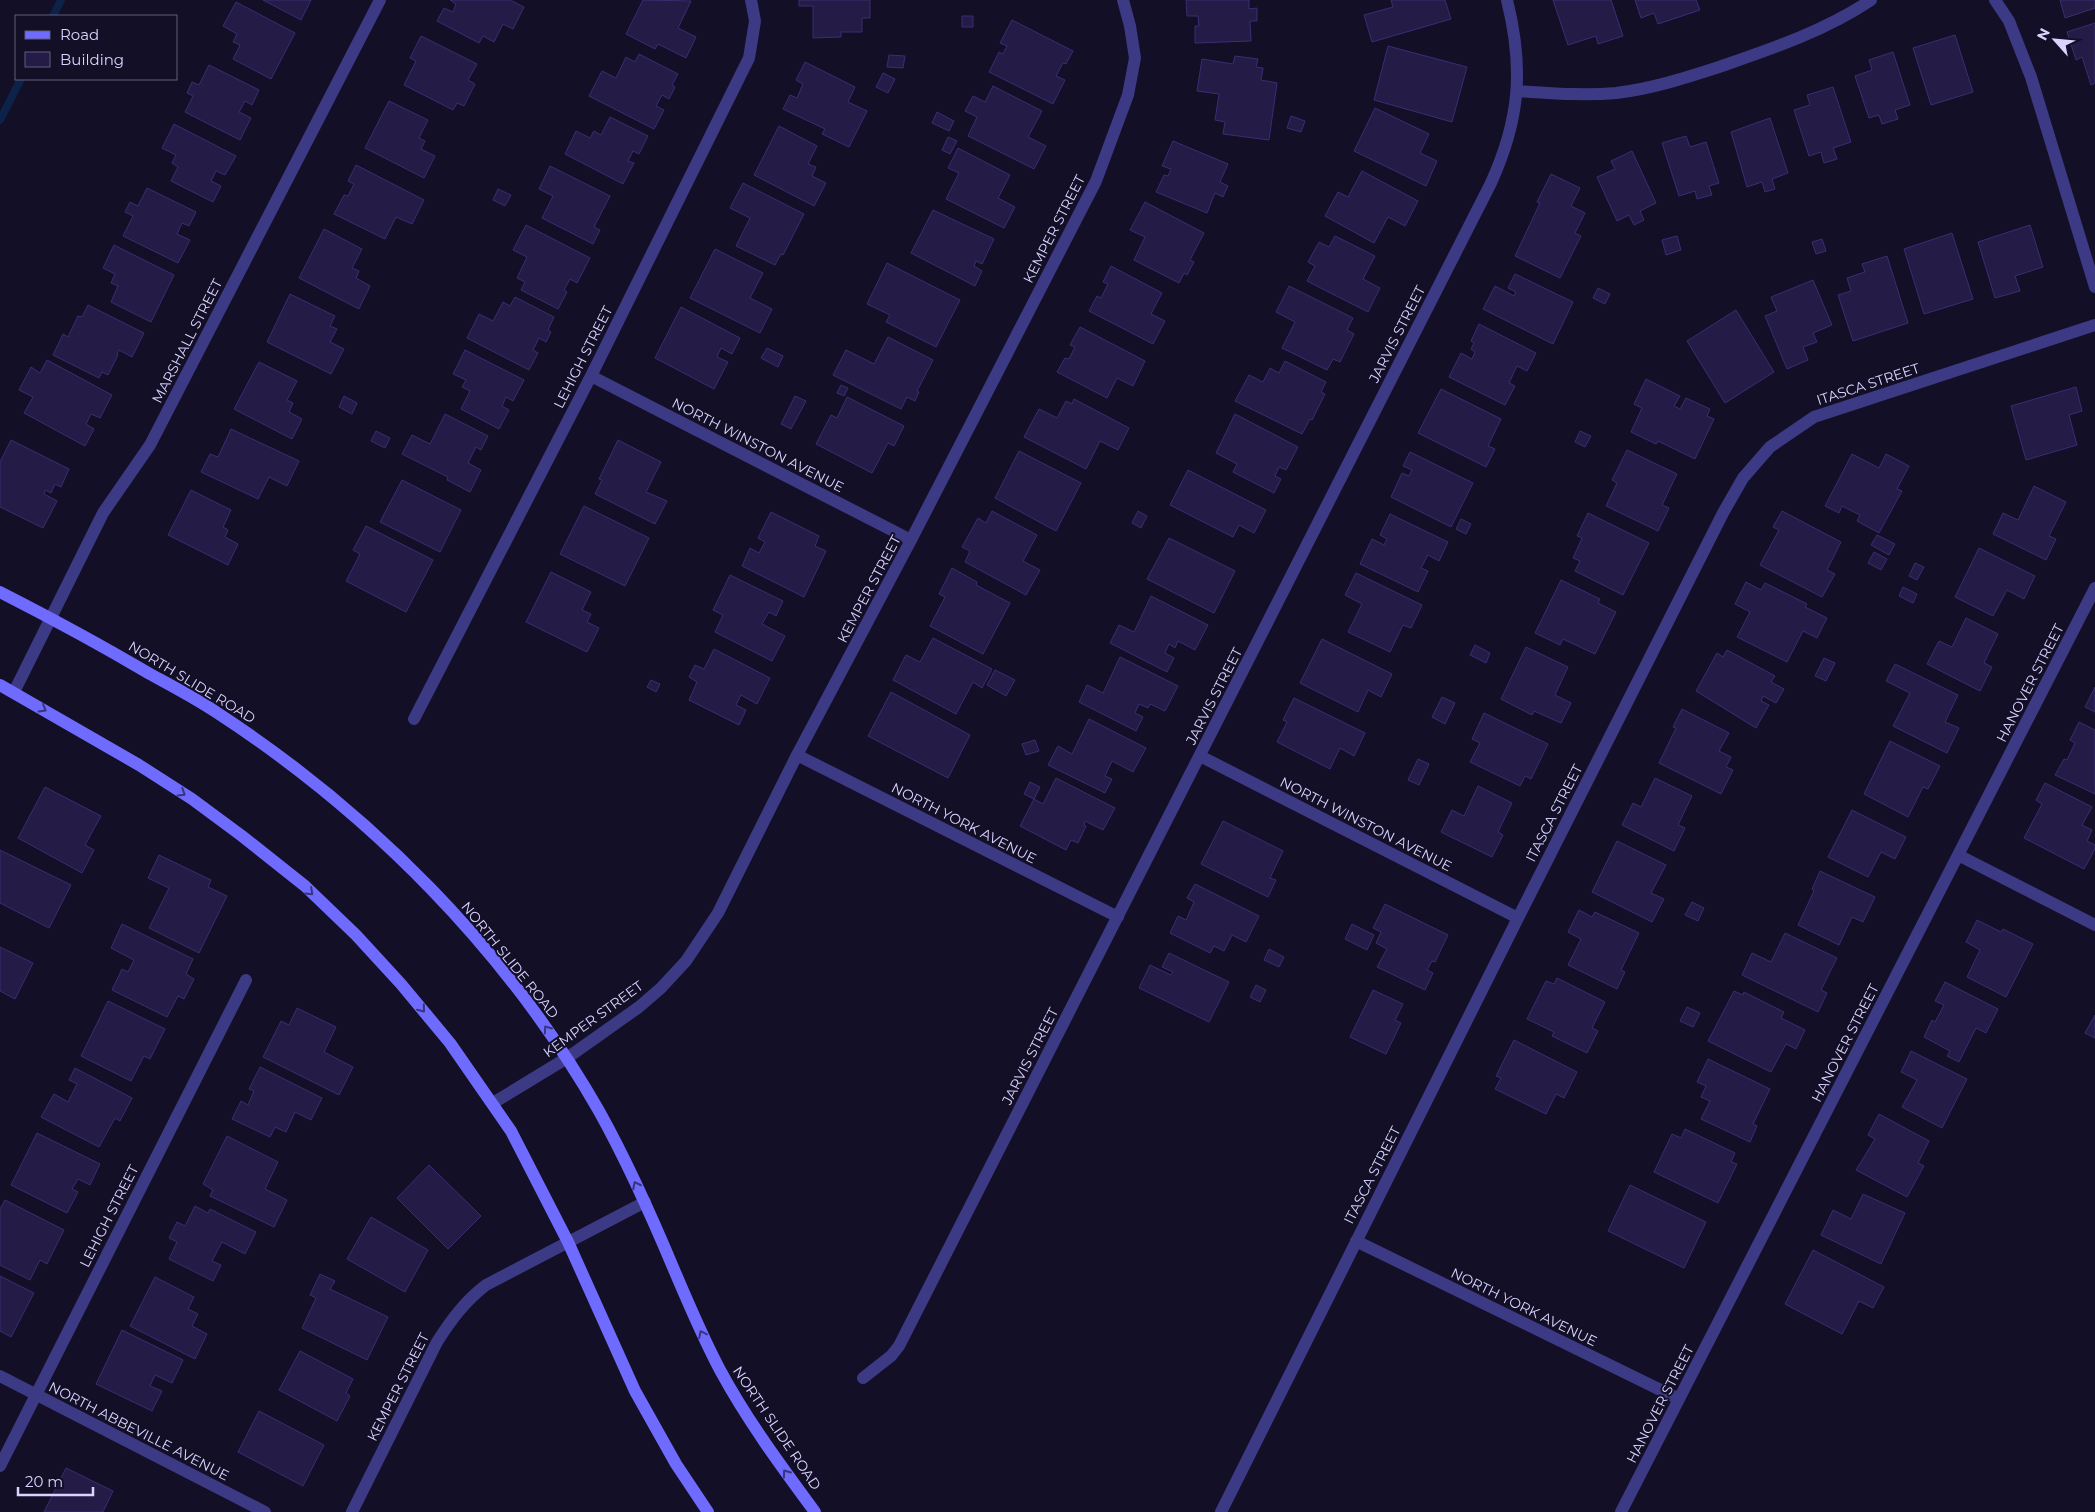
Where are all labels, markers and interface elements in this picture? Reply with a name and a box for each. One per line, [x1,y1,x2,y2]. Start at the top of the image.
legend [15,15,178,80]
north arrow [2030,15,2080,65]
text: Road [60,25,99,44]
text: N [2033,25,2054,43]
text: Building [60,50,124,69]
street label: KEMPER STREET [1019,172,1089,286]
street label: MARSHALL STREET [148,276,226,406]
street label: JARVIS STREET [1364,282,1429,386]
street label: LEHIGH STREET [549,303,617,411]
street label: ITASCA STREET [1814,359,1922,409]
street label: NORTH WINSTON AVENUE [669,394,847,496]
street label: KEMPER STREET [833,532,905,646]
street label: HANOVER STREET [1992,621,2068,745]
street label: NORTH SLIDE ROAD [125,637,259,727]
street label: JARVIS STREET [1181,644,1246,748]
one-way arrow [37,702,46,712]
street label: ITASCA STREET [1522,761,1586,865]
street label: NORTH WINSTON AVENUE [1277,773,1455,875]
street label: NORTH YORK AVENUE [888,779,1040,867]
one-way arrow [177,786,186,796]
one-way arrow [305,886,314,895]
street label: NORTH SLIDE ROAD [457,898,563,1022]
street label: KEMPER STREET [540,977,646,1061]
street label: HANOVER STREET [1807,981,1883,1105]
one-way arrow [417,1004,426,1013]
street label: JARVIS STREET [997,1004,1062,1108]
one-way arrow [544,1026,553,1035]
street label: ITASCA STREET [1340,1123,1404,1227]
street label: LEHIGH STREET [75,1162,143,1270]
one-way arrow [632,1182,642,1191]
street label: NORTH YORK AVENUE [1448,1264,1600,1350]
street label: KEMPER STREET [363,1330,433,1444]
one-way arrow [698,1330,708,1339]
street label: HANOVER STREET [1622,1342,1698,1466]
street label: NORTH SLIDE ROAD [729,1363,825,1493]
street label: NORTH ABBEVILLE AVENUE [46,1378,232,1484]
scale bar [18,1464,92,1496]
one-way arrow [783,1469,793,1478]
text: 20 m [25,1472,63,1491]

